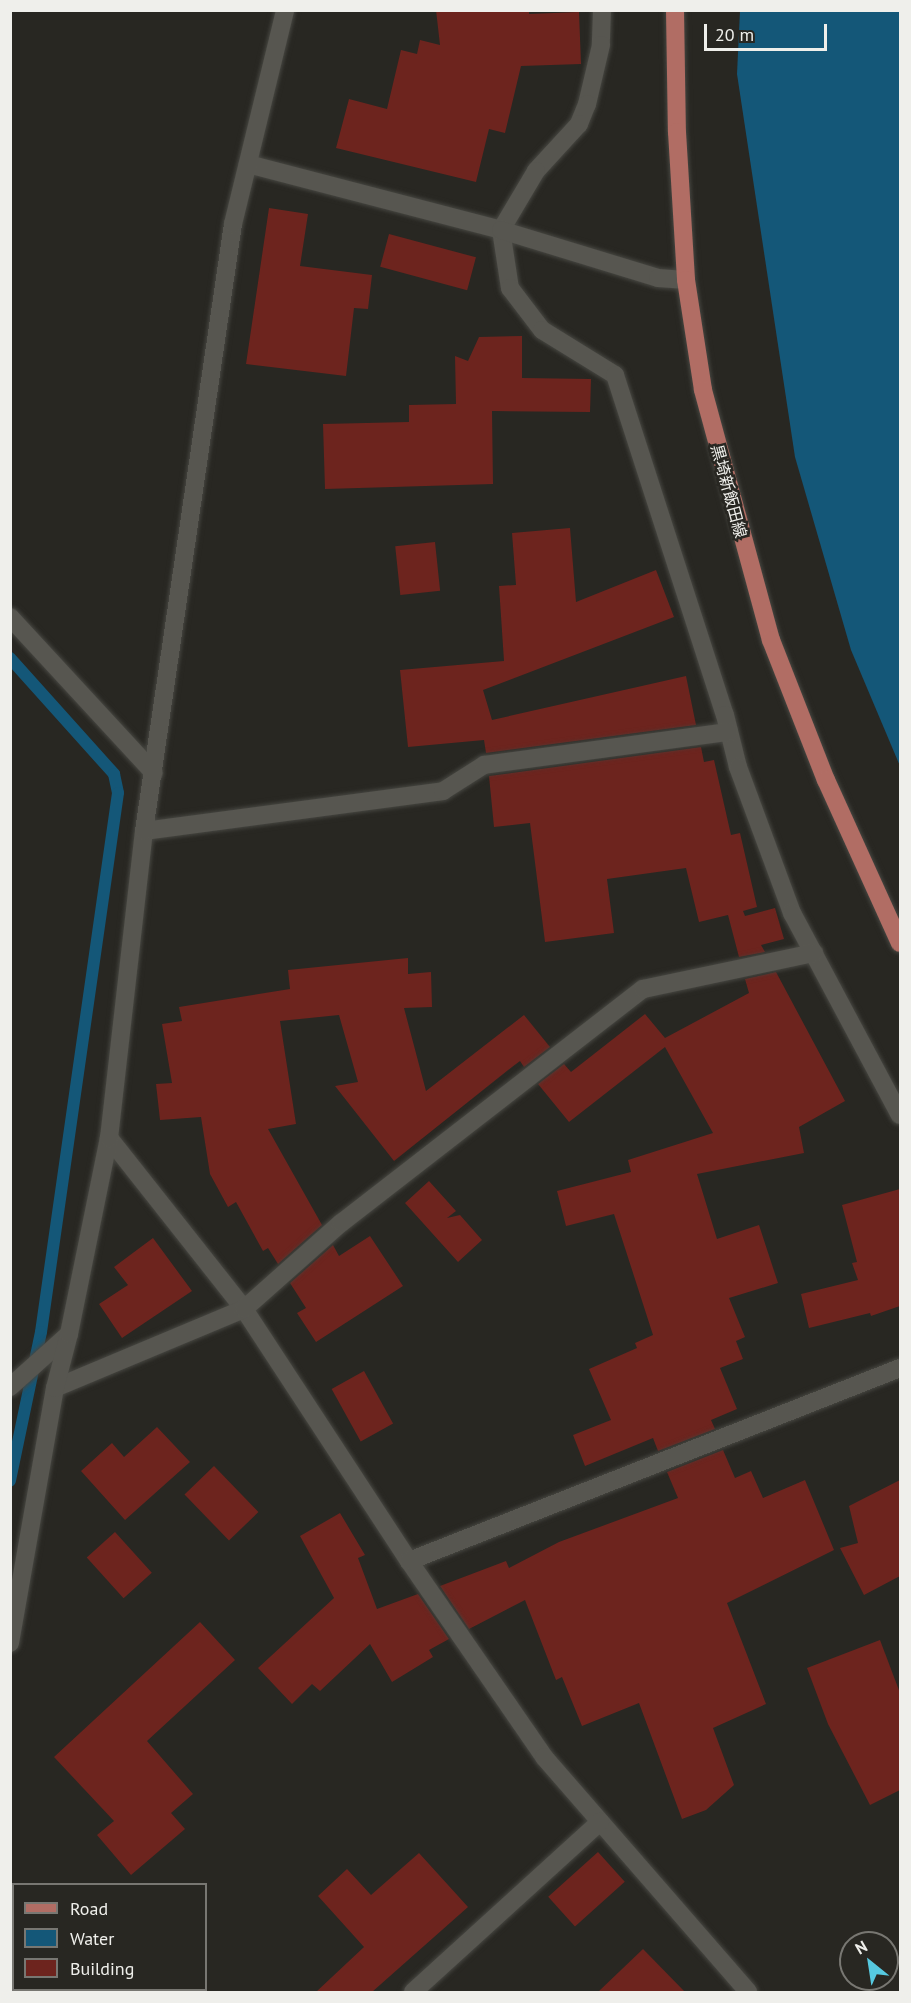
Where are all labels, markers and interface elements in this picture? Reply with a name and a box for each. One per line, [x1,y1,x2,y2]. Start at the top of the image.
scale bar [707,12,830,50]
text: 20 m [715,23,754,46]
street label: 黒埼新飯田線 [707,442,751,540]
legend [12,1883,207,1991]
text: Road [70,1897,108,1920]
text: Water [70,1927,114,1950]
north arrow [839,1931,899,1991]
text: N [851,1936,871,1958]
text: Building [70,1957,134,1980]

